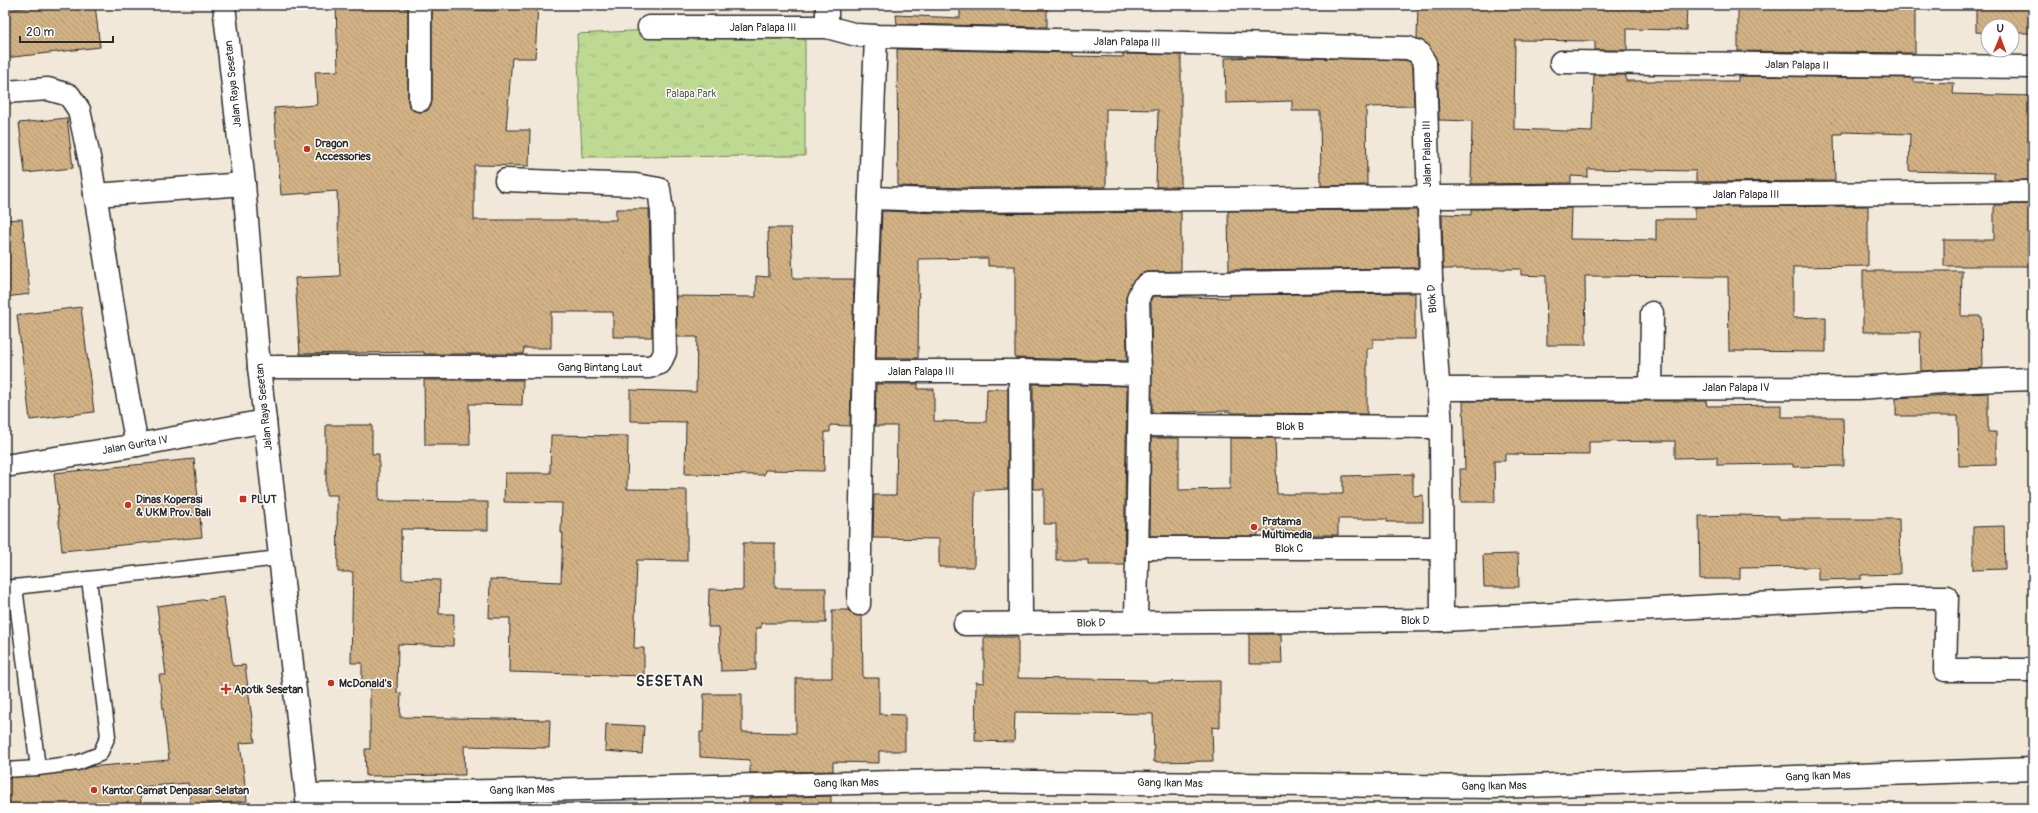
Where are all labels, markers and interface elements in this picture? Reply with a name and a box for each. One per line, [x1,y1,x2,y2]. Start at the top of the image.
scale bar [20,18,113,44]
north arrow [1980,18,2020,58]
street label: Jalan Palapa III [730,21,796,34]
text: U [1996,22,2004,35]
text: 20 m [26,25,55,40]
street label: Jalan Palapa III [1093,35,1161,49]
street label: Jalan Raya Sesetan [222,40,244,128]
street label: Jalan Palapa II [1765,58,1829,72]
park label: Palapa Park [666,87,717,100]
street label: Jalan Palapa III [1420,120,1434,188]
place label: Dragon Accessories [315,137,371,163]
marker: Dragon Accessories [302,144,312,154]
street label: Jalan Palapa III [1713,188,1779,201]
street label: Blok D [1425,284,1439,314]
street label: Gang Bintang Laut [558,361,643,374]
street label: Jalan Raya Sesetan [253,363,275,451]
street label: Jalan Palapa III [888,365,954,378]
street label: Jalan Palapa IV [1702,381,1770,394]
street label: Blok B [1276,420,1304,433]
street label: Jalan Gurita IV [101,433,169,457]
place label: Dinas Koperasi & UKM Prov. Bali [136,493,211,519]
place label: PLUT [251,493,278,506]
marker: PLUT [238,494,248,504]
marker: Dinas Koperasi & UKM Prov. Bali [123,500,133,510]
place label: Pratama Multimedia [1262,515,1312,541]
marker: Pratama Multimedia [1249,522,1259,532]
street label: Blok C [1275,542,1303,555]
street label: Blok D [1401,614,1429,627]
street label: Blok D [1077,616,1106,630]
district label: SESETAN [636,672,704,691]
place label: McDonald's [339,677,392,690]
marker: McDonald's [326,678,336,688]
place label: Apotik Sesetan [234,683,303,696]
marker: Apotik Sesetan [221,684,231,694]
street label: Gang Ikan Mas [1785,768,1851,784]
street label: Gang Ikan Mas [813,776,879,790]
street label: Gang Ikan Mas [1137,776,1203,790]
street label: Gang Ikan Mas [1461,779,1527,793]
street label: Gang Ikan Mas [489,783,555,797]
place label: Kantor Camat Denpasar Selatan [102,784,249,797]
marker: Kantor Camat Denpasar Selatan [89,785,99,795]

